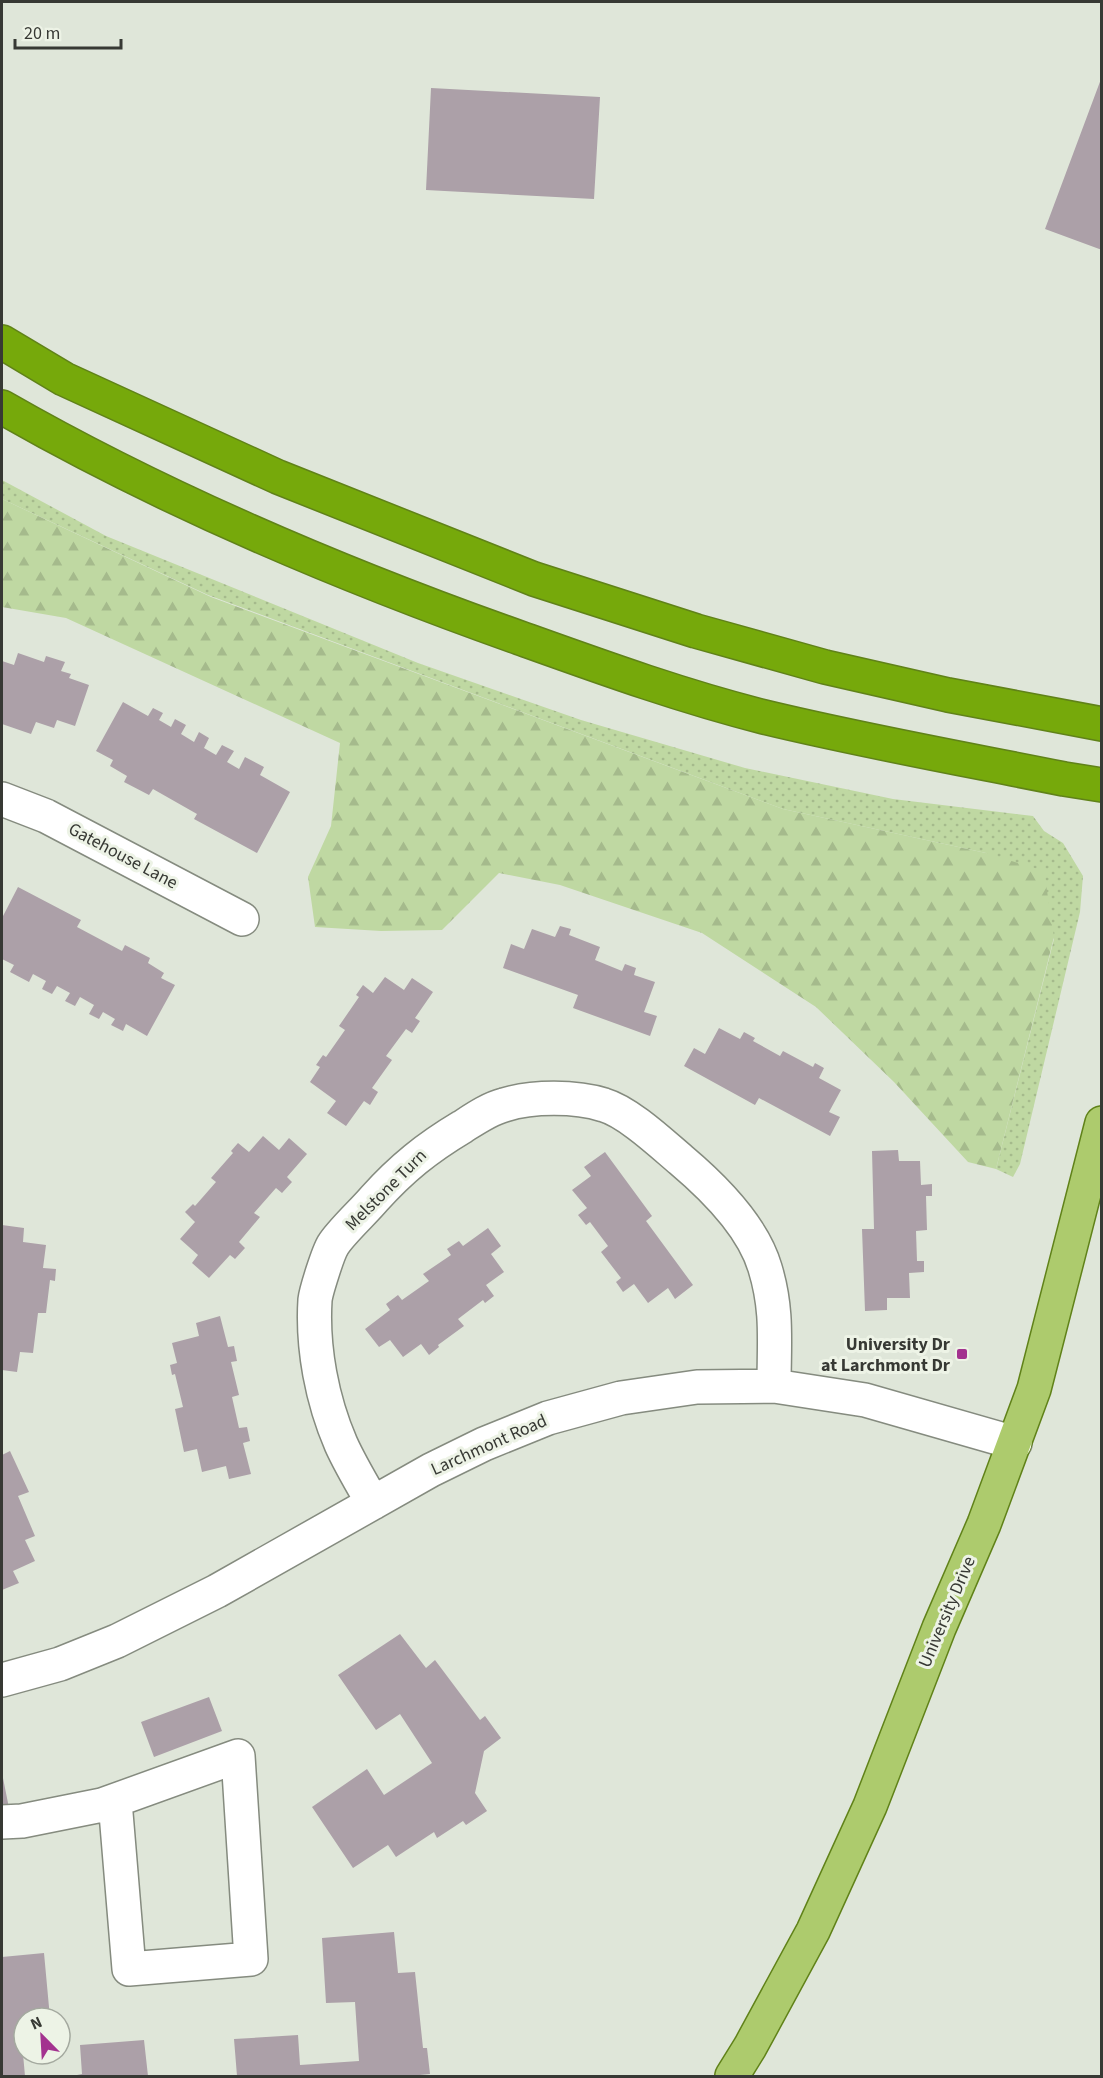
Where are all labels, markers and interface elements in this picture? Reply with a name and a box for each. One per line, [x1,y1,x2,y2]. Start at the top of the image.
scale bar [15,12,122,50]
text: 20 m [24,21,60,46]
street label: Gatehouse Lane [64,817,182,895]
street label: Melstone Turn [340,1144,432,1236]
place label: University Dr at Larchmont Dr [821,1332,951,1378]
marker: University Dr at Larchmont Dr [955,1347,969,1361]
street label: Larchmont Road [427,1408,551,1482]
street label: University Drive [912,1553,982,1671]
north arrow [12,2006,72,2066]
text: N [27,2011,46,2035]

